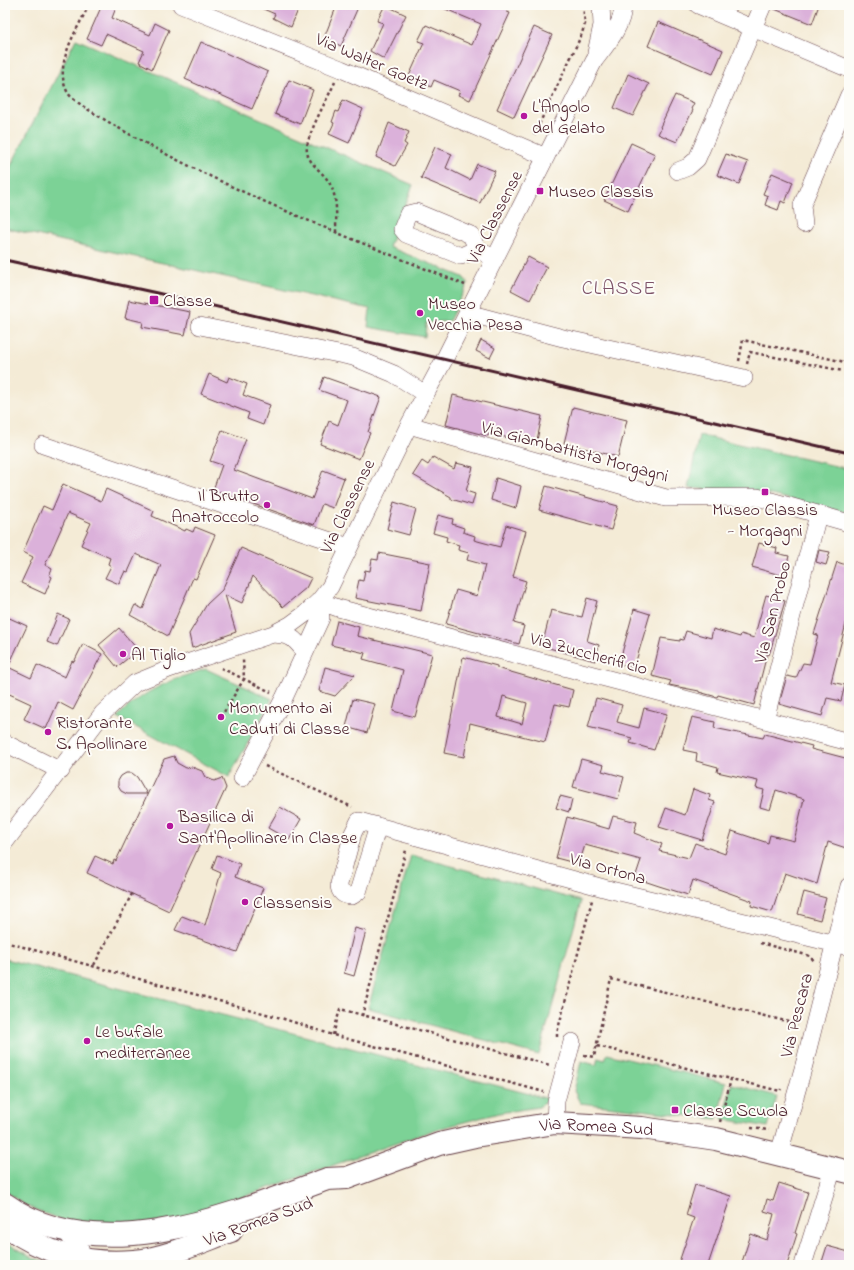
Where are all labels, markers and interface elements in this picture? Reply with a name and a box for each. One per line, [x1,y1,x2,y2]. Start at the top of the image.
street label: Via Walter Goetz [310,27,432,98]
place label: L'Angolo del Gelato [532,95,605,142]
marker: L'Angolo del Gelato [519,111,529,121]
street label: Via Classense [461,166,531,270]
place label: Museo Classis [548,180,654,206]
marker: Museo Classis [535,186,545,196]
district label: CLASSE [582,275,656,304]
place label: Classe [163,289,213,315]
place label: Museo Vecchia Pesa [427,292,523,339]
marker: Classe [148,294,160,306]
marker: Museo Vecchia Pesa [415,308,425,318]
street label: Via Giambattista Morgagni [477,415,671,491]
street label: Via Classense [314,455,383,559]
place label: Il Brutto Anatroccolo [171,484,259,531]
marker: Museo Classis - Morgagni [760,487,770,497]
place label: Museo Classis - Morgagni [712,498,818,546]
marker: Il Brutto Anatroccolo [262,500,272,510]
street label: Via San Probo [748,559,799,667]
street label: Via Zuccherificio [526,626,650,683]
place label: Al Tiglio [131,643,186,670]
marker: Al Tiglio [118,649,128,659]
place label: Monumento ai Caduti di Classe [229,696,351,743]
place label: Ristorante S. Apollinare [56,711,148,758]
marker: Monumento ai Caduti di Classe [216,712,226,722]
marker: Ristorante S. Apollinare [43,727,53,737]
place label: Basilica di Sant'Apollinare in Classe [177,805,358,852]
marker: Basilica di Sant'Apollinare in Classe [165,821,175,831]
street label: Via Ortona [565,847,649,893]
place label: Classensis [253,891,332,917]
marker: Classensis [240,897,250,907]
street label: Via Pescara [775,970,821,1062]
place label: Le bufale mediterranee [95,1020,191,1067]
marker: Le bufale mediterranee [82,1036,92,1046]
place label: Classe Scuola [683,1099,788,1125]
marker: Classe Scuola [670,1105,680,1115]
street label: Via Romea Sud [537,1112,655,1145]
street label: Via Romea Sud [200,1191,317,1255]

